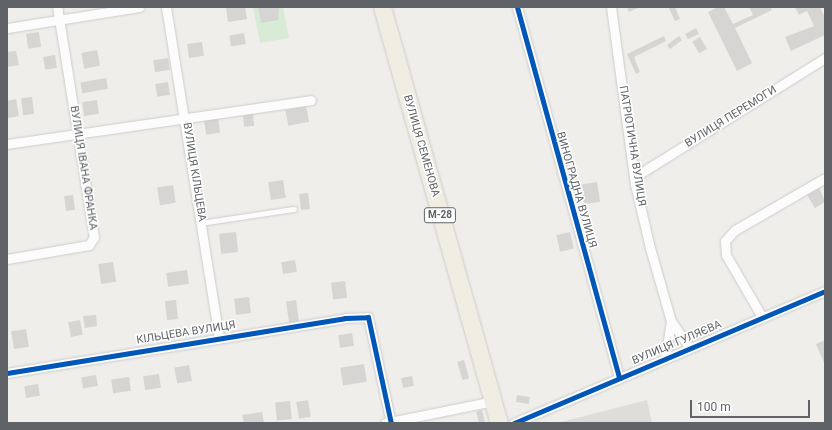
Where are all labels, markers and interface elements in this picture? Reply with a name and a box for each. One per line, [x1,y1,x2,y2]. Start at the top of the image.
street label: ВУЛИЦЯ ПЕРЕМОГИ [683,84,779,150]
street label: ПАТРІОТИЧНА ВУЛИЦЯ [616,85,648,207]
street label: ВУЛИЦЯ СЕМЕНОВА [400,93,442,199]
street label: ВУЛИЦЯ ІВАНА ФРАНКА [67,105,99,231]
street label: ВУЛИЦЯ КІЛЬЦЕВА [180,122,208,222]
street label: ВИНОГРАДНА ВУЛИЦЯ [553,131,599,249]
road number: М-28 [423,207,457,223]
street label: ВУЛИЦЯ ГУЛЯЄВА [630,318,724,368]
street label: КІЛЬЦЕВА ВУЛИЦЯ [136,319,236,347]
scale bar [692,392,812,418]
text: 100 m [697,400,731,414]

